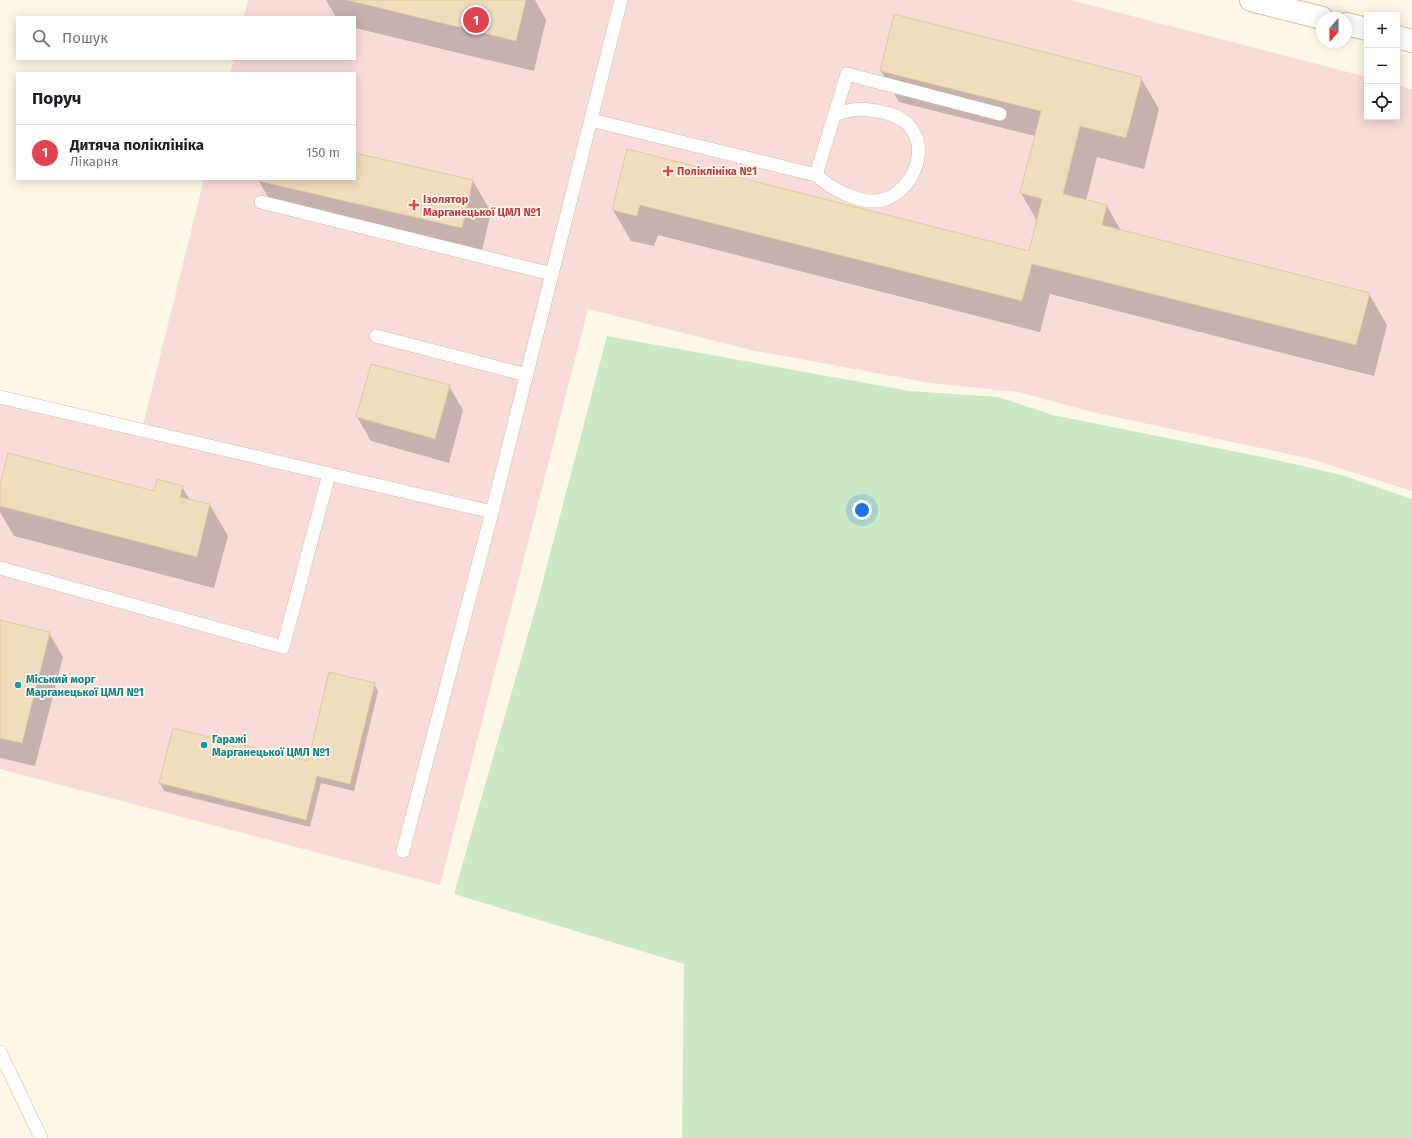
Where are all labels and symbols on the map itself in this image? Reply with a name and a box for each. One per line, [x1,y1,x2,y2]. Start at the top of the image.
pin: 1 [463,5,489,35]
north arrow [1316,12,1352,48]
marker: Поліклініка №1 [662,165,674,177]
place label: Поліклініка №1 [677,165,757,178]
place label: Ізолятор Марганецької ЦМЛ №1 [423,193,541,219]
marker: Ізолятор Марганецької ЦМЛ №1 [408,199,420,211]
your location [852,500,872,520]
place label: Міський морг Марганецької ЦМЛ №1 [26,673,144,699]
marker: Міський морг Марганецької ЦМЛ №1 [13,680,23,690]
place label: Гаражі Марганецької ЦМЛ №1 [212,733,330,759]
marker: Гаражі Марганецької ЦМЛ №1 [199,740,209,750]

